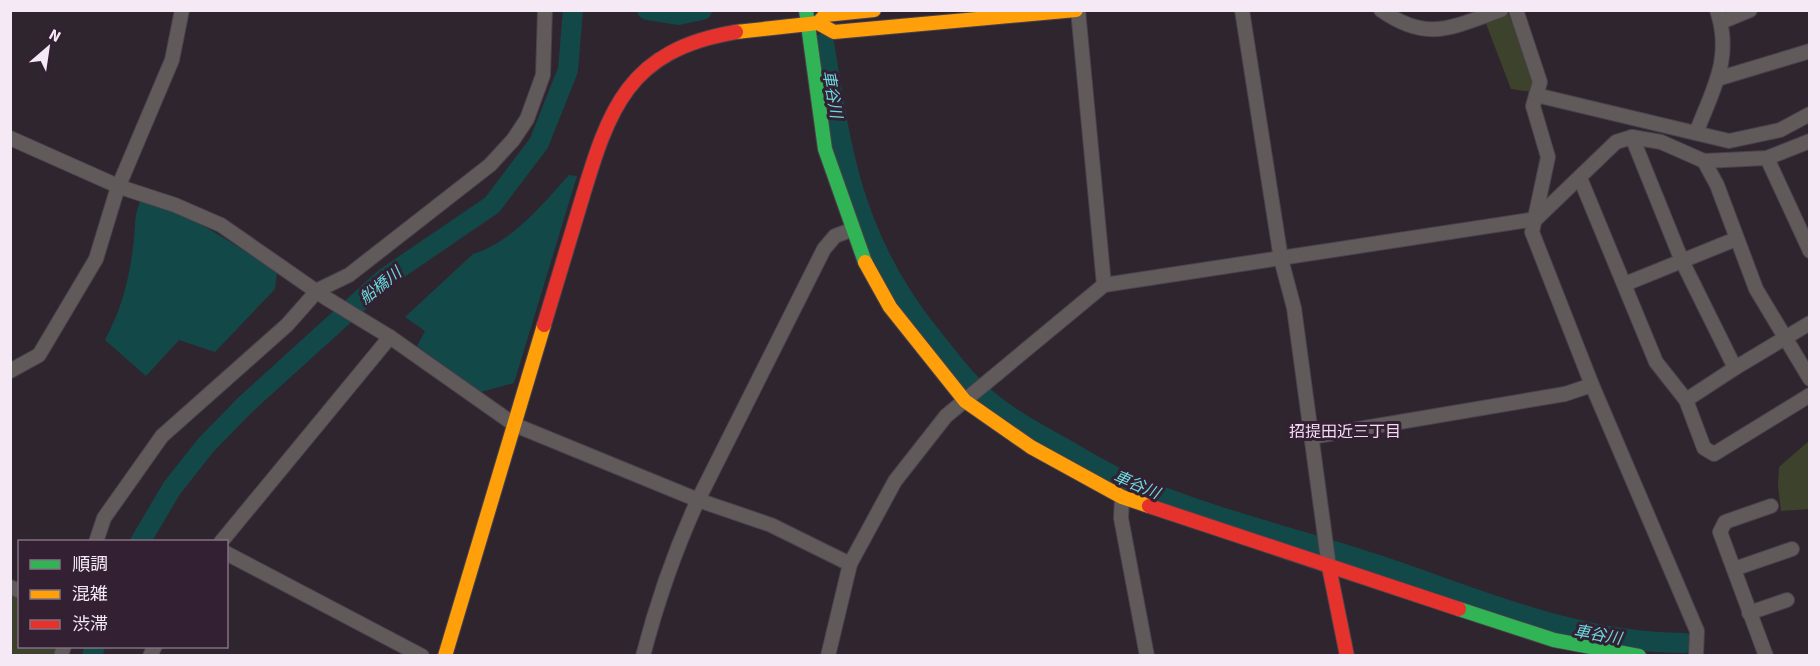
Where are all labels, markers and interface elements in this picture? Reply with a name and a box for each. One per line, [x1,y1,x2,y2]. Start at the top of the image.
north arrow [18,18,78,78]
text: N [45,24,65,48]
water label: 車谷川 [817,69,847,122]
water label: 船橋川 [355,261,408,309]
district label: 招提田近三丁目 [1289,421,1401,443]
water label: 車谷川 [1110,465,1165,505]
legend [18,540,228,648]
text: 順調 [72,552,108,577]
text: 混雑 [72,582,108,607]
text: 渋滞 [72,612,108,637]
water label: 車谷川 [1572,620,1625,650]

